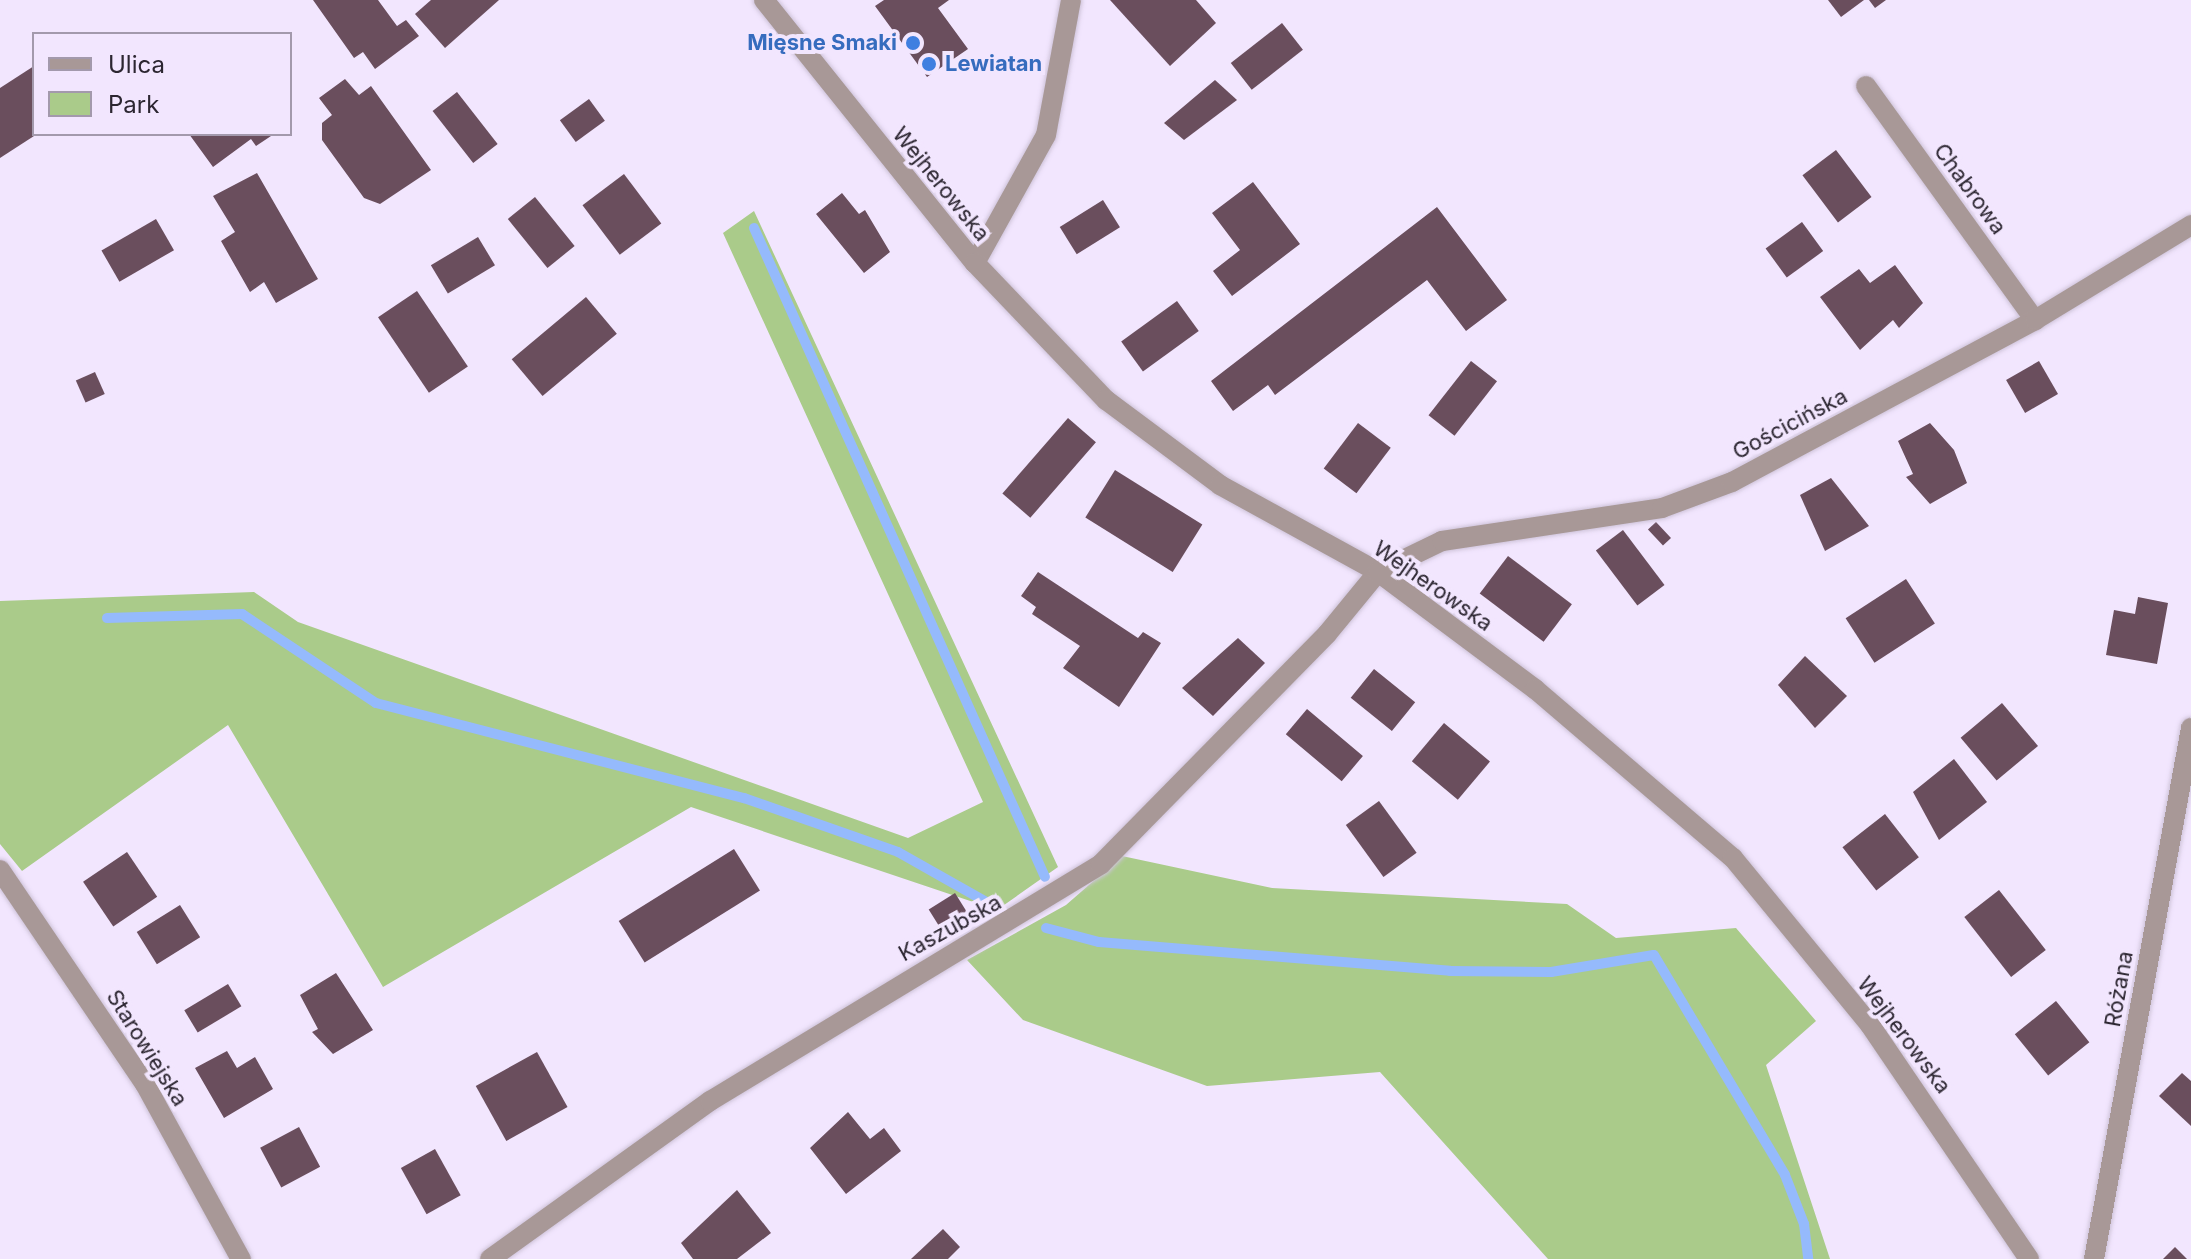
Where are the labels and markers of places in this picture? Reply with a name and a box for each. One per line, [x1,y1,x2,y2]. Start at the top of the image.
place label: Mięsne Smaki [747,30,897,56]
marker: Mięsne Smaki [904,34,922,52]
place label: Lewiatan [945,51,1042,77]
marker: Lewiatan [920,55,938,73]

